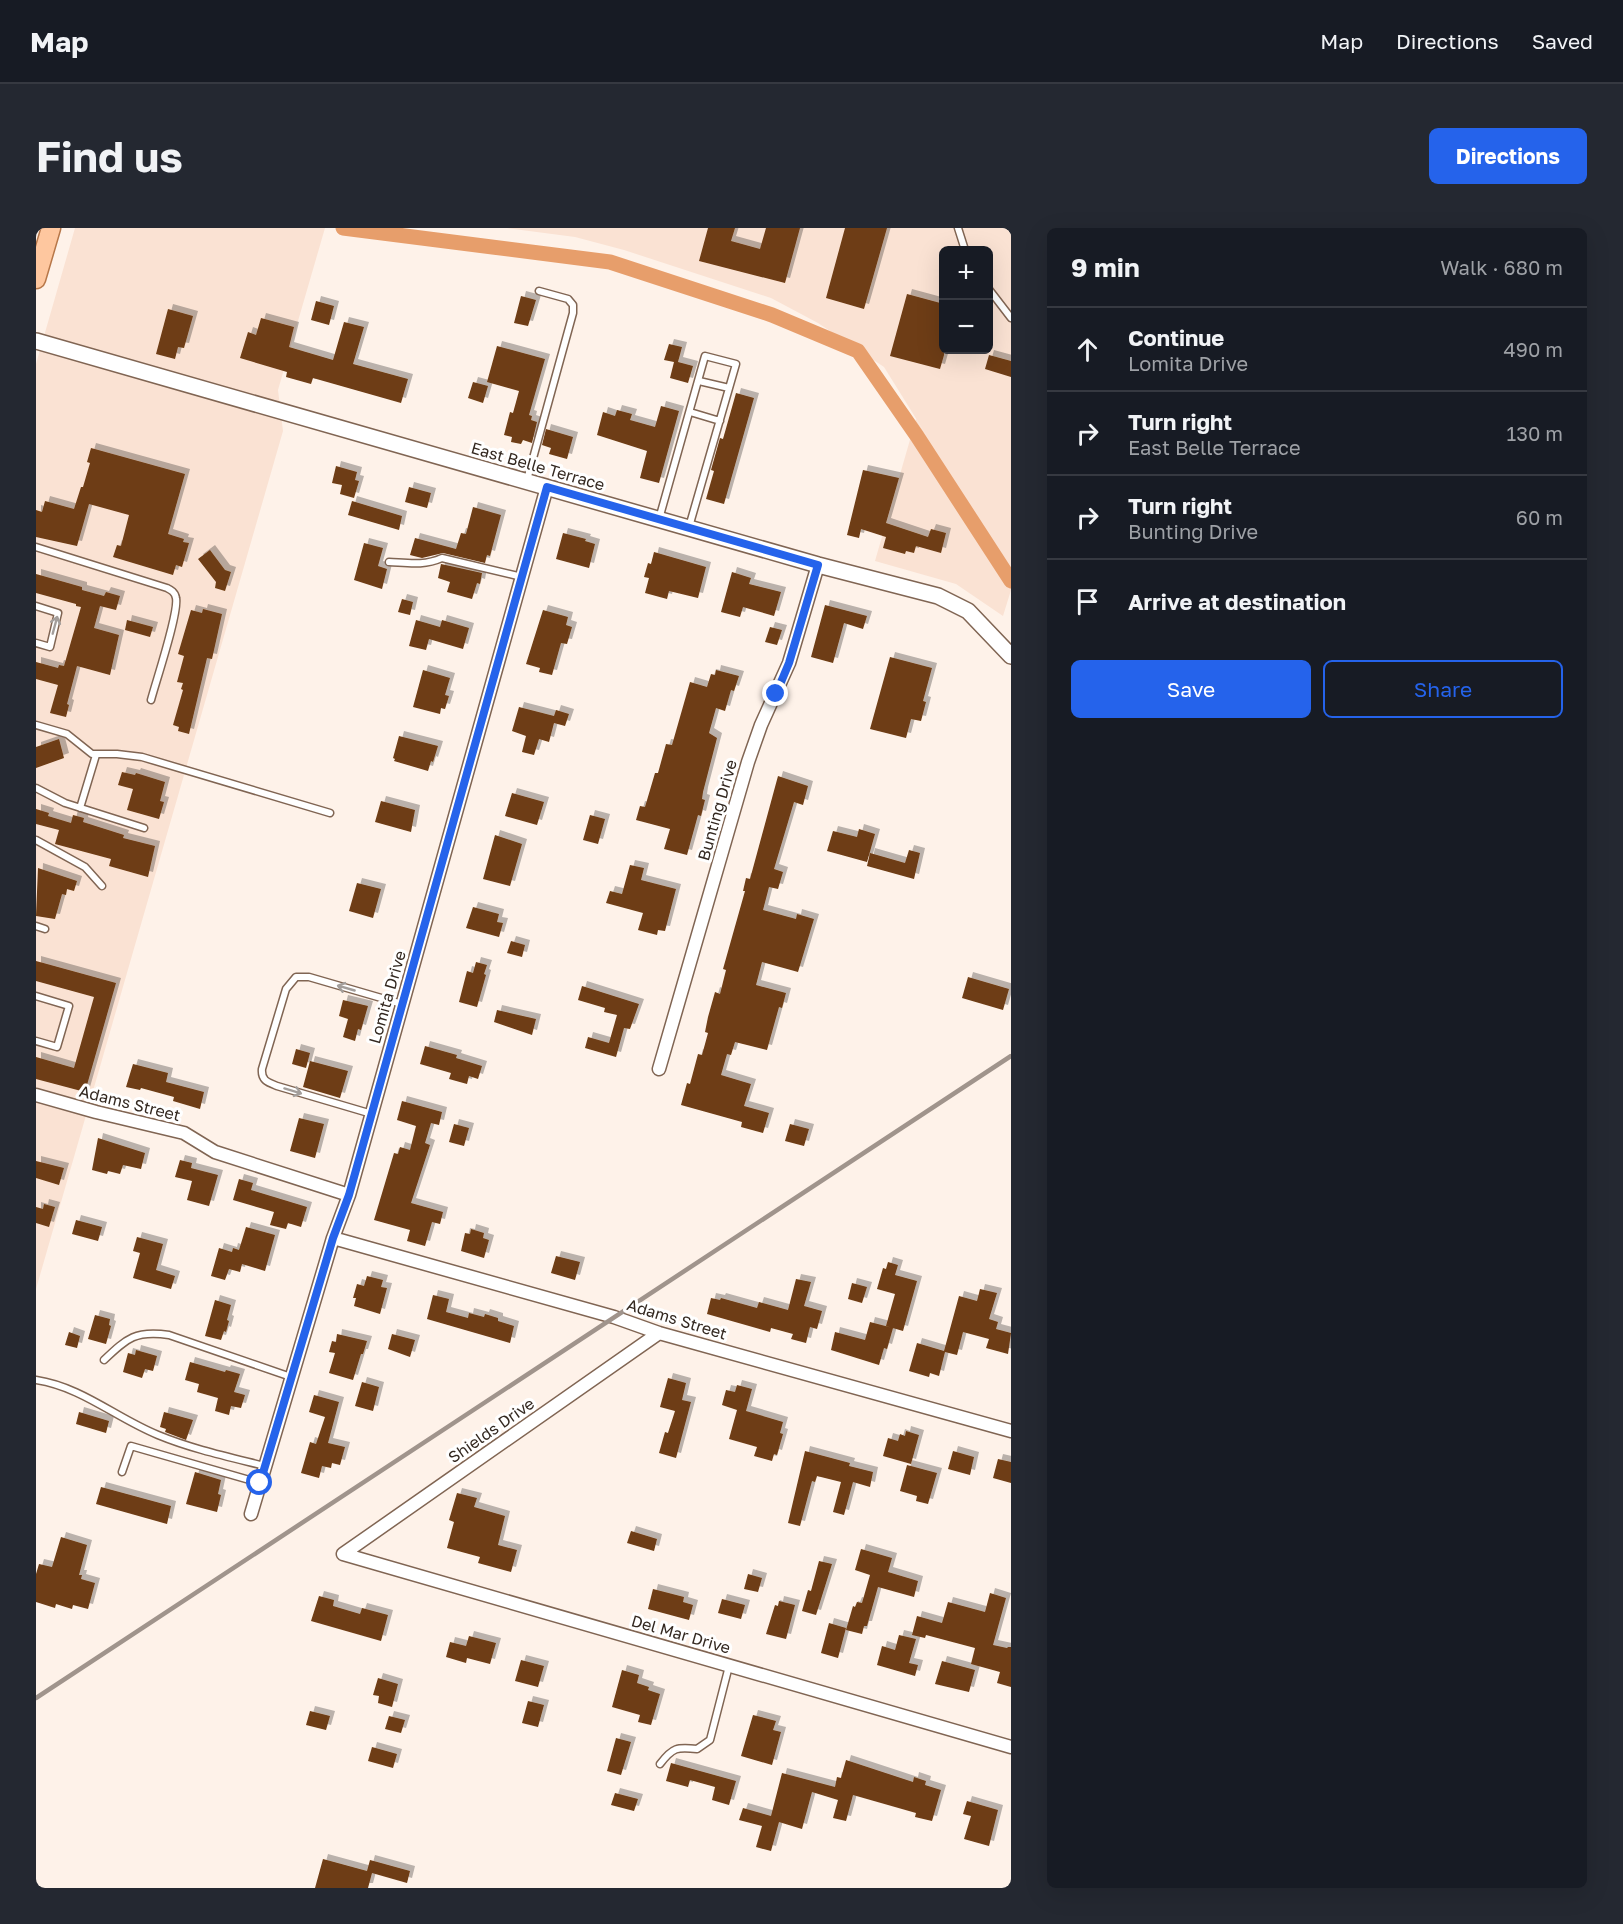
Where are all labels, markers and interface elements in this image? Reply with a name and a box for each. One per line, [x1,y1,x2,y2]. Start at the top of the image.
text: Map [30,25,88,58]
text: Map [1320,28,1363,54]
text: Directions [1396,28,1499,54]
text: Saved [1532,28,1593,54]
button: Directions [1429,128,1587,184]
text: Find us [36,131,183,181]
map controls [939,246,993,354]
button: + [939,246,993,300]
text: 9 min [1071,252,1140,283]
text: Walk · 680 m [1440,255,1563,279]
button: − [939,300,993,354]
text: Continue [1128,324,1224,351]
icon: ahead [1071,333,1104,366]
text: 490 m [1504,337,1563,361]
text: Lomita Drive [1128,351,1248,375]
text: Turn right [1128,408,1232,435]
icon: right [1071,417,1104,450]
text: 130 m [1507,421,1563,445]
text: East Belle Terrace [1128,435,1301,459]
street label: East Belle Terrace [469,437,607,495]
text: Turn right [1128,492,1232,519]
icon: right [1071,501,1104,534]
text: 60 m [1516,505,1563,529]
text: Bunting Drive [1128,519,1258,543]
icon: arrive [1071,585,1104,618]
text: Arrive at destination [1128,588,1346,615]
one-way arrow [50,616,62,635]
button: Save [1071,660,1311,718]
button: Share [1323,660,1563,718]
route end [762,680,788,706]
street label: Bunting Drive [693,757,741,863]
street label: Lomita Drive [364,948,410,1046]
one-way arrow [337,982,356,993]
street label: Adams Street [77,1081,183,1125]
one-way arrow [283,1087,302,1098]
street label: Adams Street [625,1294,729,1344]
street label: Shields Drive [444,1393,538,1467]
route start [246,1469,272,1495]
street label: Del Mar Drive [629,1610,733,1658]

